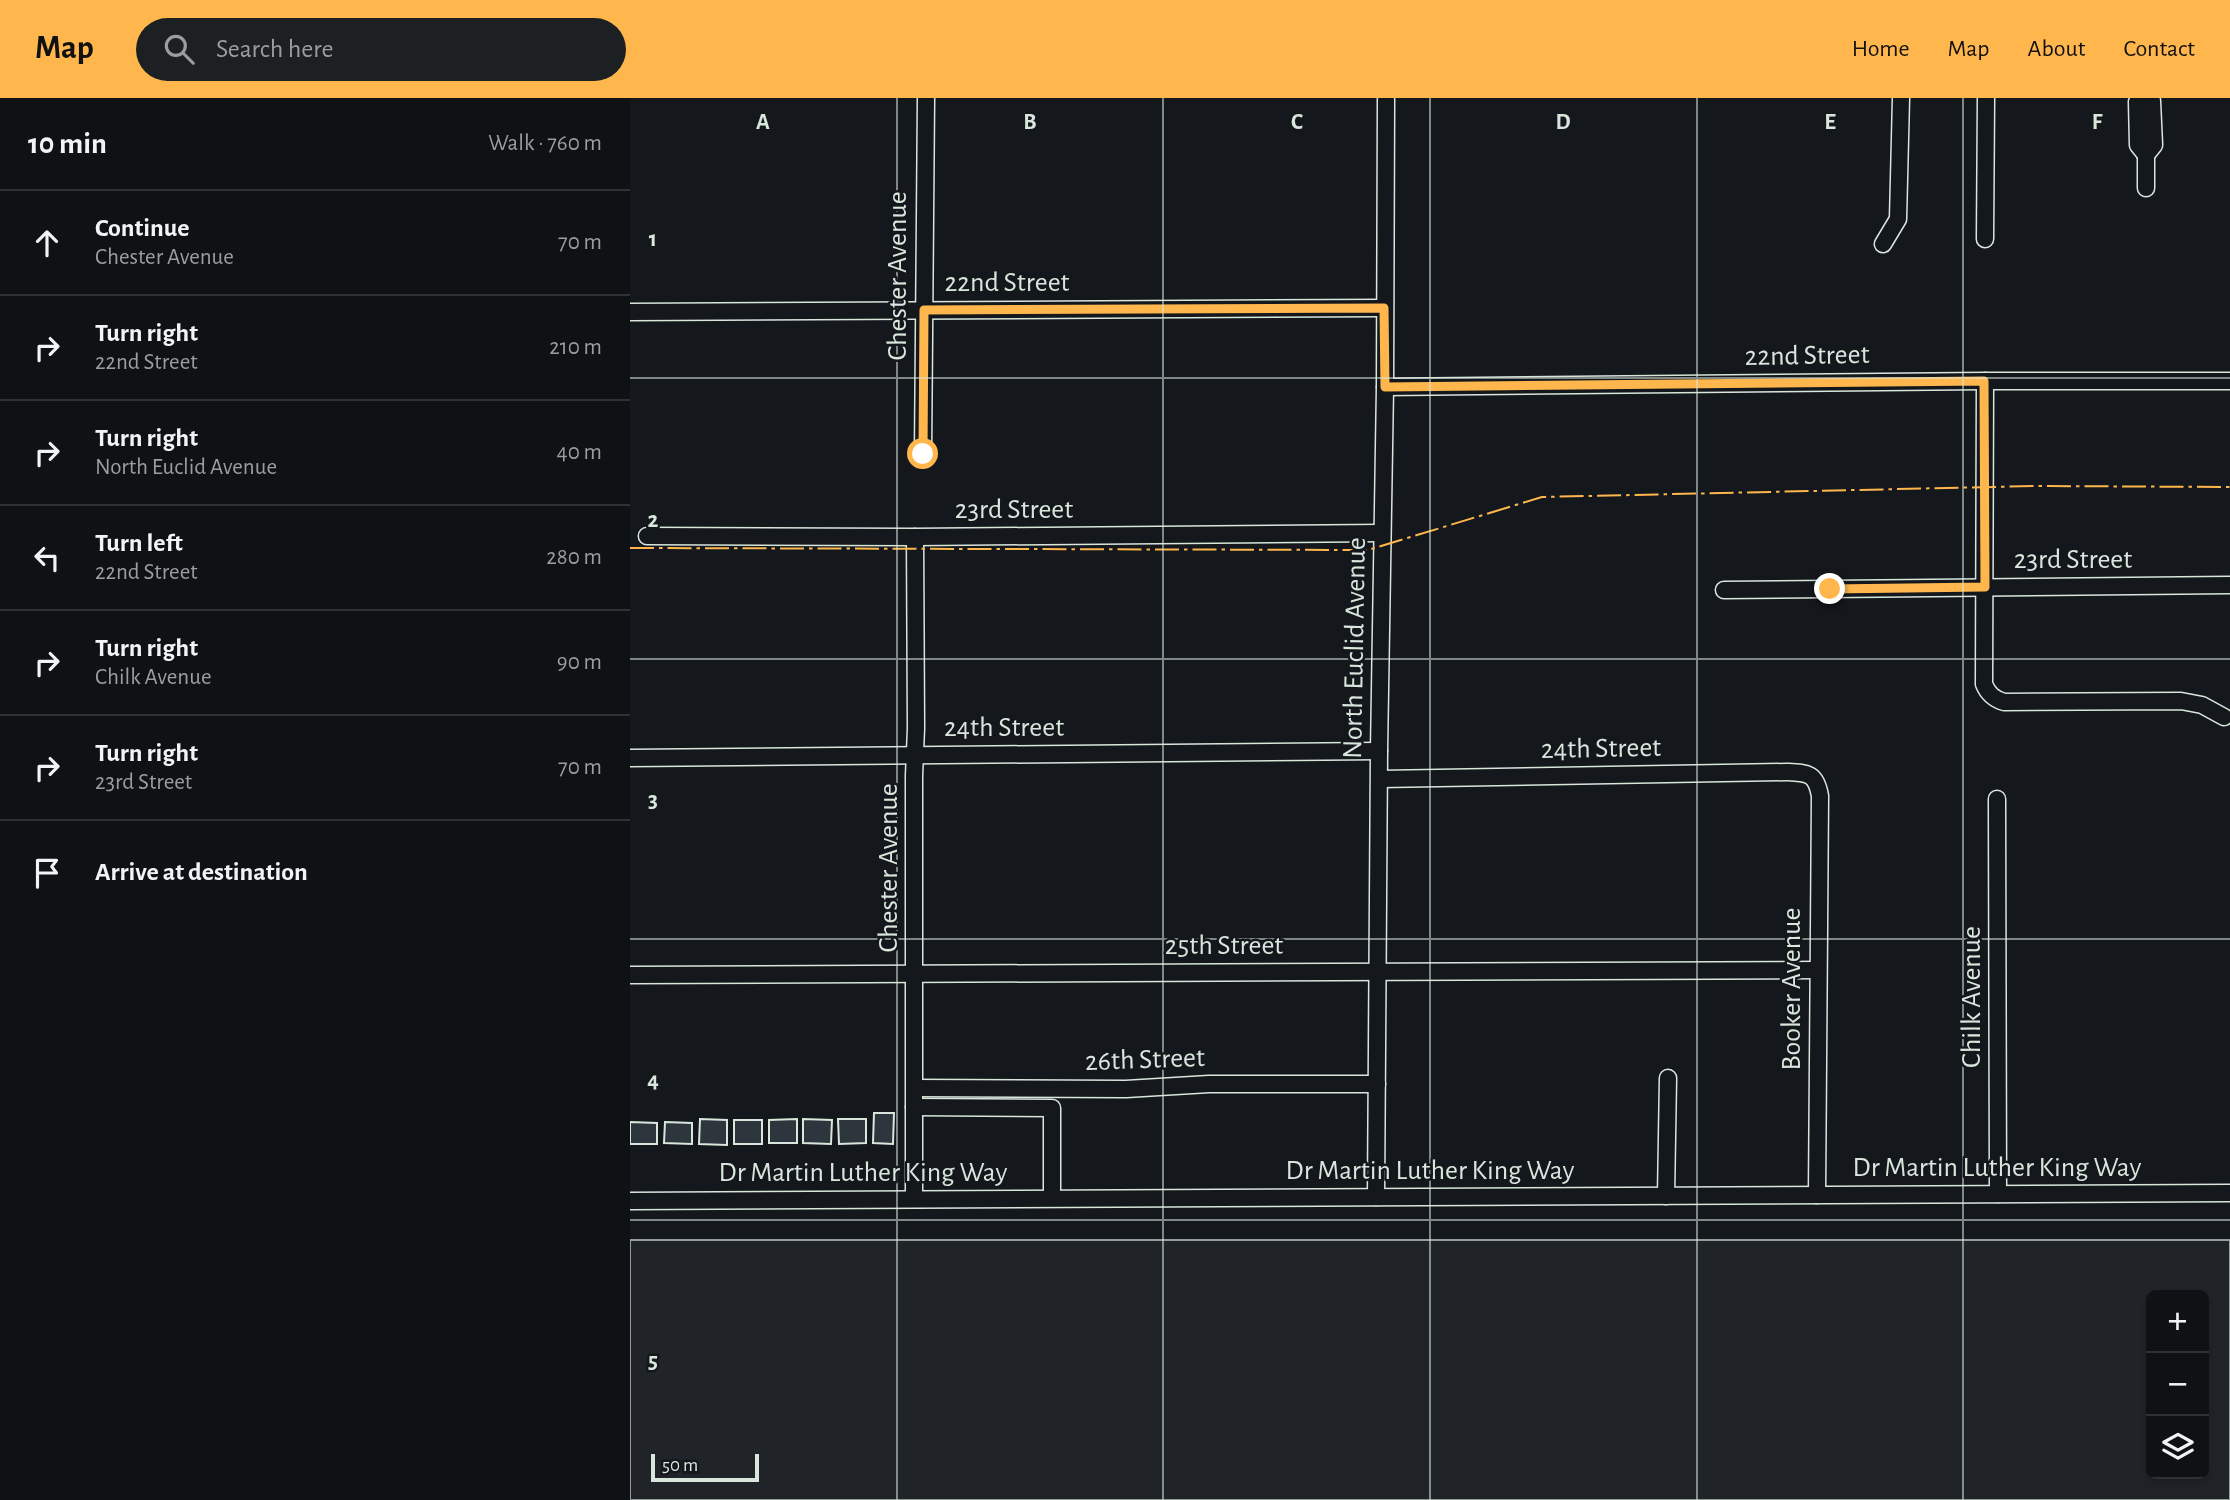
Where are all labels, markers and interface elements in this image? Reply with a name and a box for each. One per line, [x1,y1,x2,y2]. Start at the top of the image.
search box [136,18,626,81]
icon: search [160,30,198,68]
text: Map [35,32,94,65]
text: Search here [216,36,334,62]
text: Home [1852,37,1910,61]
text: Map [1948,37,1990,61]
text: About [2028,37,2085,61]
text: Contact [2123,37,2195,61]
text: A [756,111,770,134]
text: B [1023,111,1037,134]
text: C [1291,111,1303,134]
text: D [1555,111,1571,134]
text: E [1824,111,1836,134]
text: F [2092,111,2103,134]
text: 10 min [28,129,107,159]
text: Walk · 760 m [488,132,602,155]
street label: Chester Avenue [884,191,912,361]
text: Continue [95,215,190,241]
icon: ahead [28,224,66,262]
text: 1 [649,228,657,251]
text: 70 m [558,231,602,254]
text: Chester Avenue [95,246,234,269]
street label: 22nd Street [945,269,1070,297]
text: Turn right [95,320,198,346]
icon: right [28,329,66,367]
text: 210 m [549,336,602,359]
street label: 22nd Street [1744,341,1870,371]
text: 22nd Street [95,351,198,374]
text: Turn right [95,425,198,451]
icon: right [28,434,66,472]
route start [907,438,938,469]
text: 40 m [557,441,602,464]
text: North Euclid Avenue [95,456,277,479]
street label: 23rd Street [955,496,1073,524]
text: 2 [648,509,659,532]
text: Turn left [95,530,183,556]
street label: North Euclid Avenue [1339,537,1371,759]
icon: left [28,539,66,577]
text: 280 m [546,546,602,569]
street label: 23rd Street [2014,546,2132,574]
text: 22nd Street [95,561,198,584]
route end [1814,573,1845,604]
text: Turn right [95,635,198,661]
icon: right [28,644,66,682]
text: 90 m [557,651,602,674]
text: Chilk Avenue [95,666,212,689]
street label: 24th Street [944,714,1064,742]
street label: 24th Street [1541,734,1661,764]
text: Turn right [95,740,198,766]
icon: right [28,749,66,787]
text: 70 m [558,756,602,779]
text: 23rd Street [95,771,192,794]
street label: Chester Avenue [875,783,903,953]
text: 3 [648,789,658,812]
icon: arrive [28,854,66,892]
text: Arrive at destination [95,859,308,885]
street label: Booker Avenue [1778,908,1806,1070]
street label: Chilk Avenue [1958,926,1986,1068]
street label: 25th Street [1165,932,1283,960]
street label: 26th Street [1085,1044,1205,1076]
text: 4 [647,1069,659,1092]
street label: Dr Martin Luther King Way [1853,1154,2141,1182]
street label: Dr Martin Luther King Way [1286,1157,1574,1185]
street label: Dr Martin Luther King Way [719,1159,1007,1187]
map controls [2146,1290,2209,1479]
button: + [2146,1290,2209,1353]
text: 5 [648,1350,658,1373]
button: − [2146,1353,2209,1416]
button: layers [2146,1416,2209,1479]
scale bar [651,1451,760,1483]
text: 50 m [662,1456,698,1475]

